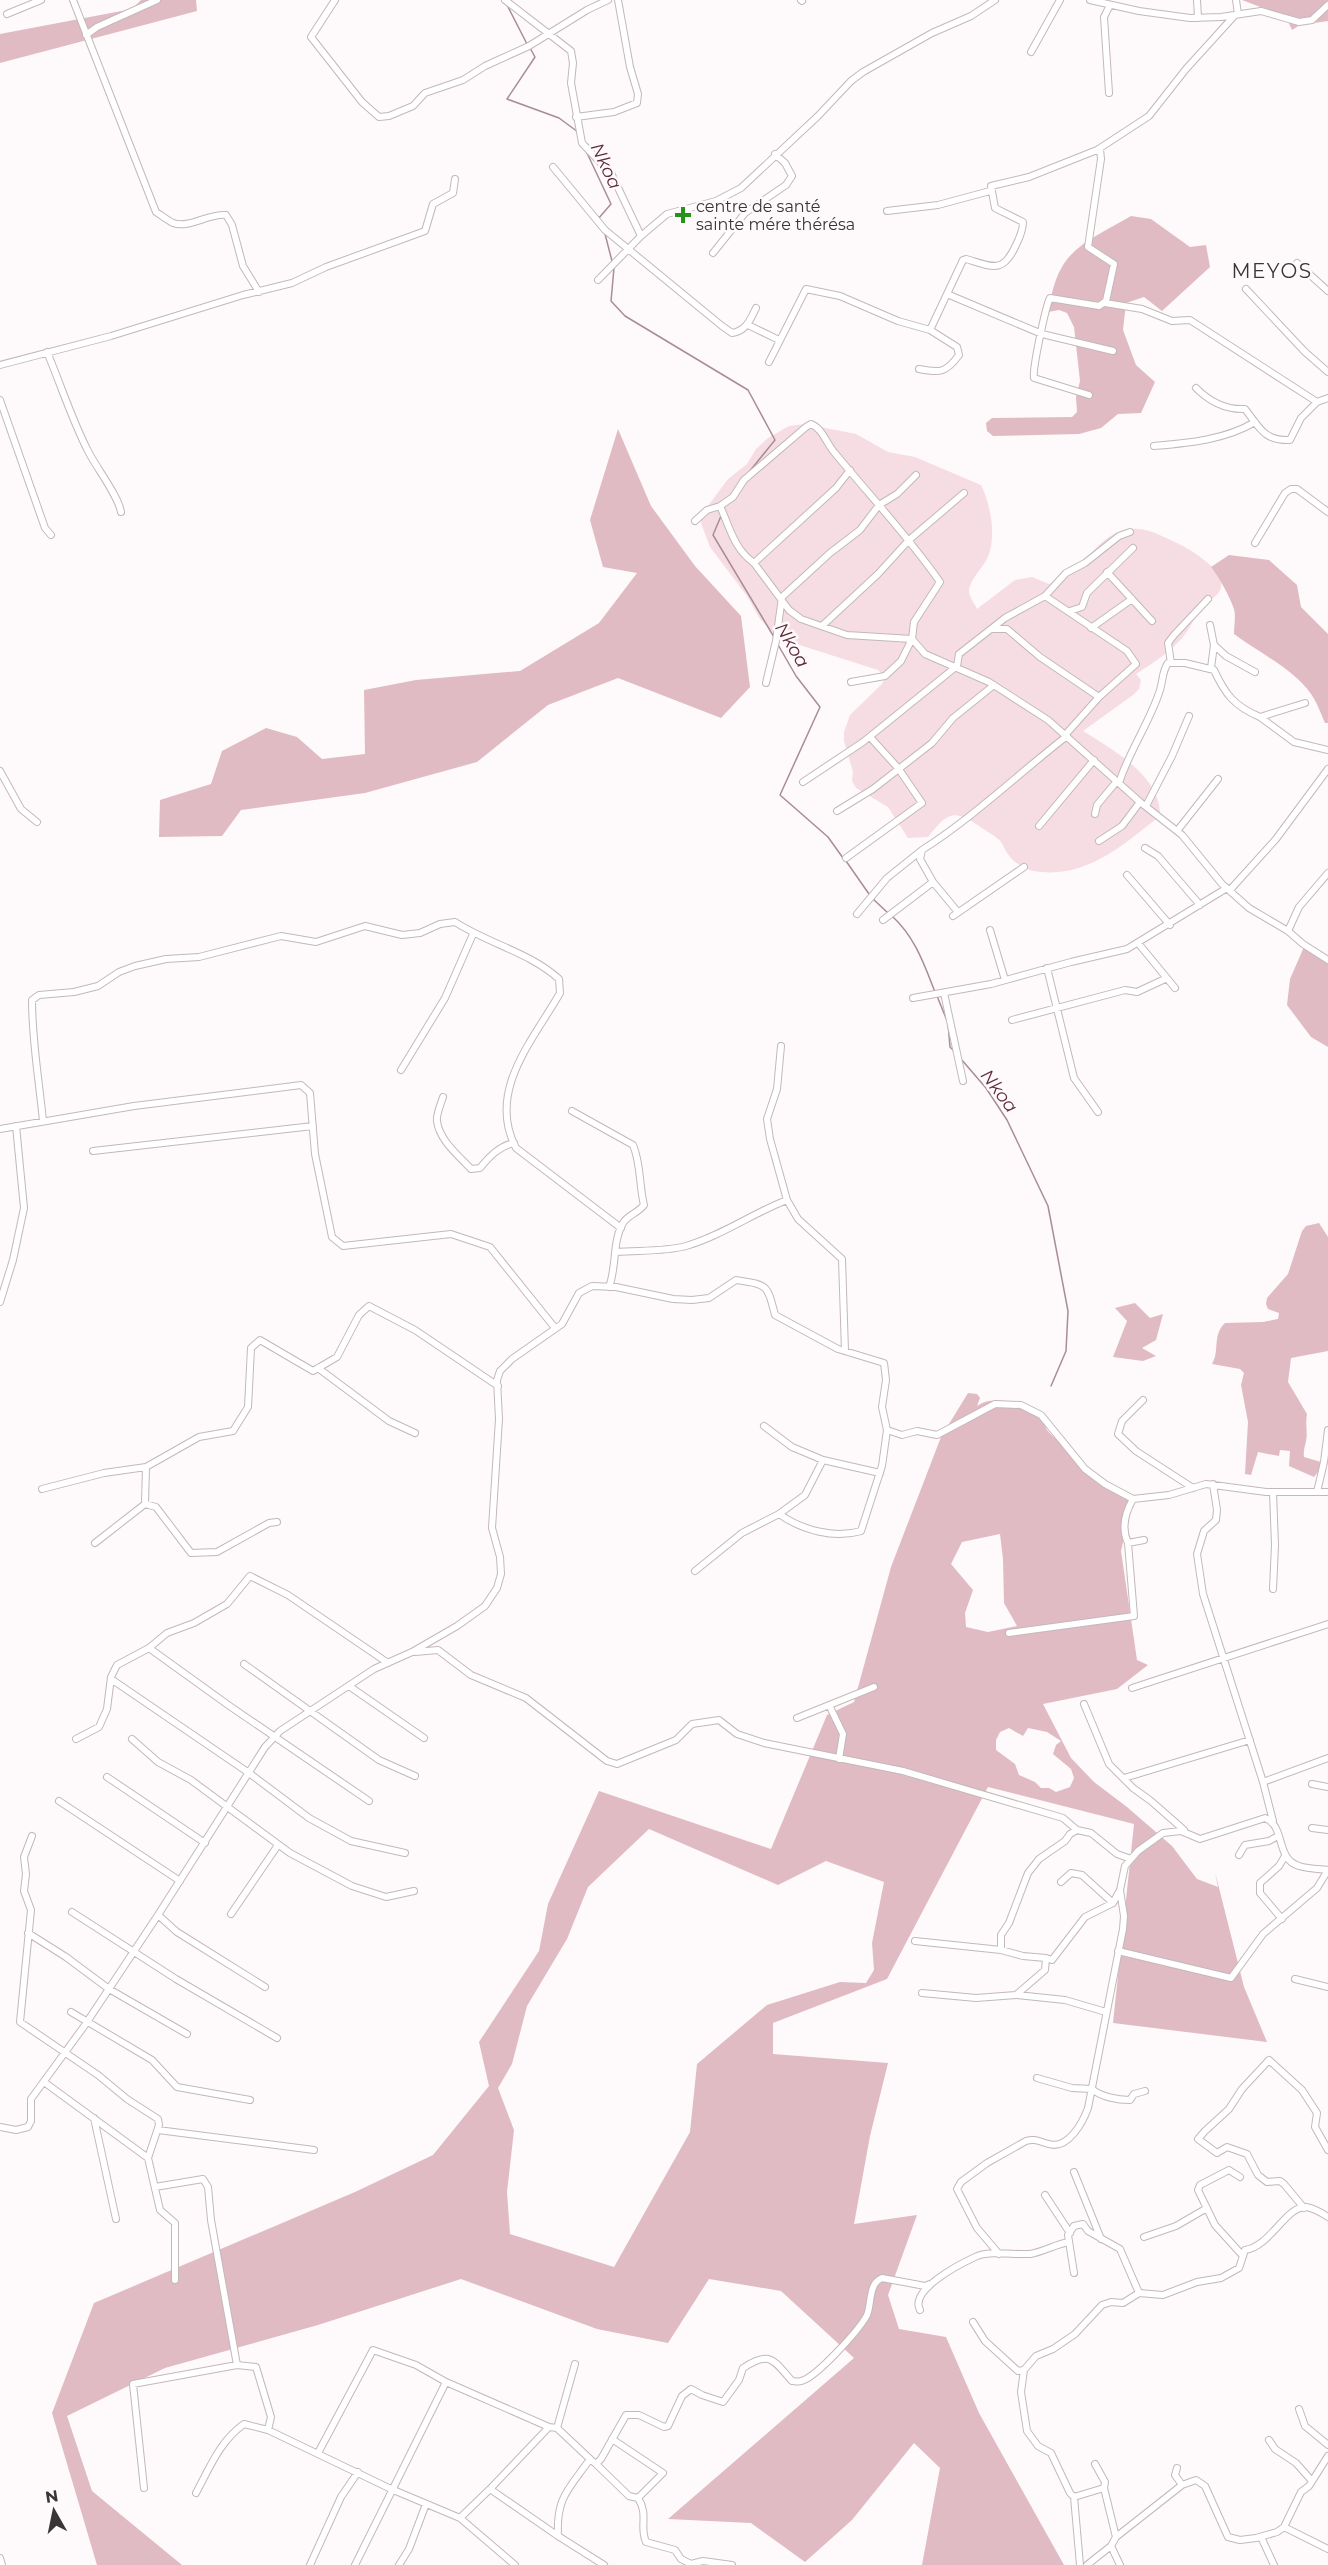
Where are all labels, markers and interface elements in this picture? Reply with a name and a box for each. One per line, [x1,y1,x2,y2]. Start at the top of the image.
water label: Nkoa [586,139,626,193]
place label: centre de santé sainte mére thérésa [696,197,855,234]
marker: centre de santé sainte mére thérésa [674,206,692,224]
district label: MEYOS [1232,259,1312,283]
water label: Nkoa [770,619,814,671]
water label: Nkoa [976,1065,1022,1117]
north arrow [24,2481,84,2541]
text: N [44,2486,60,2507]

